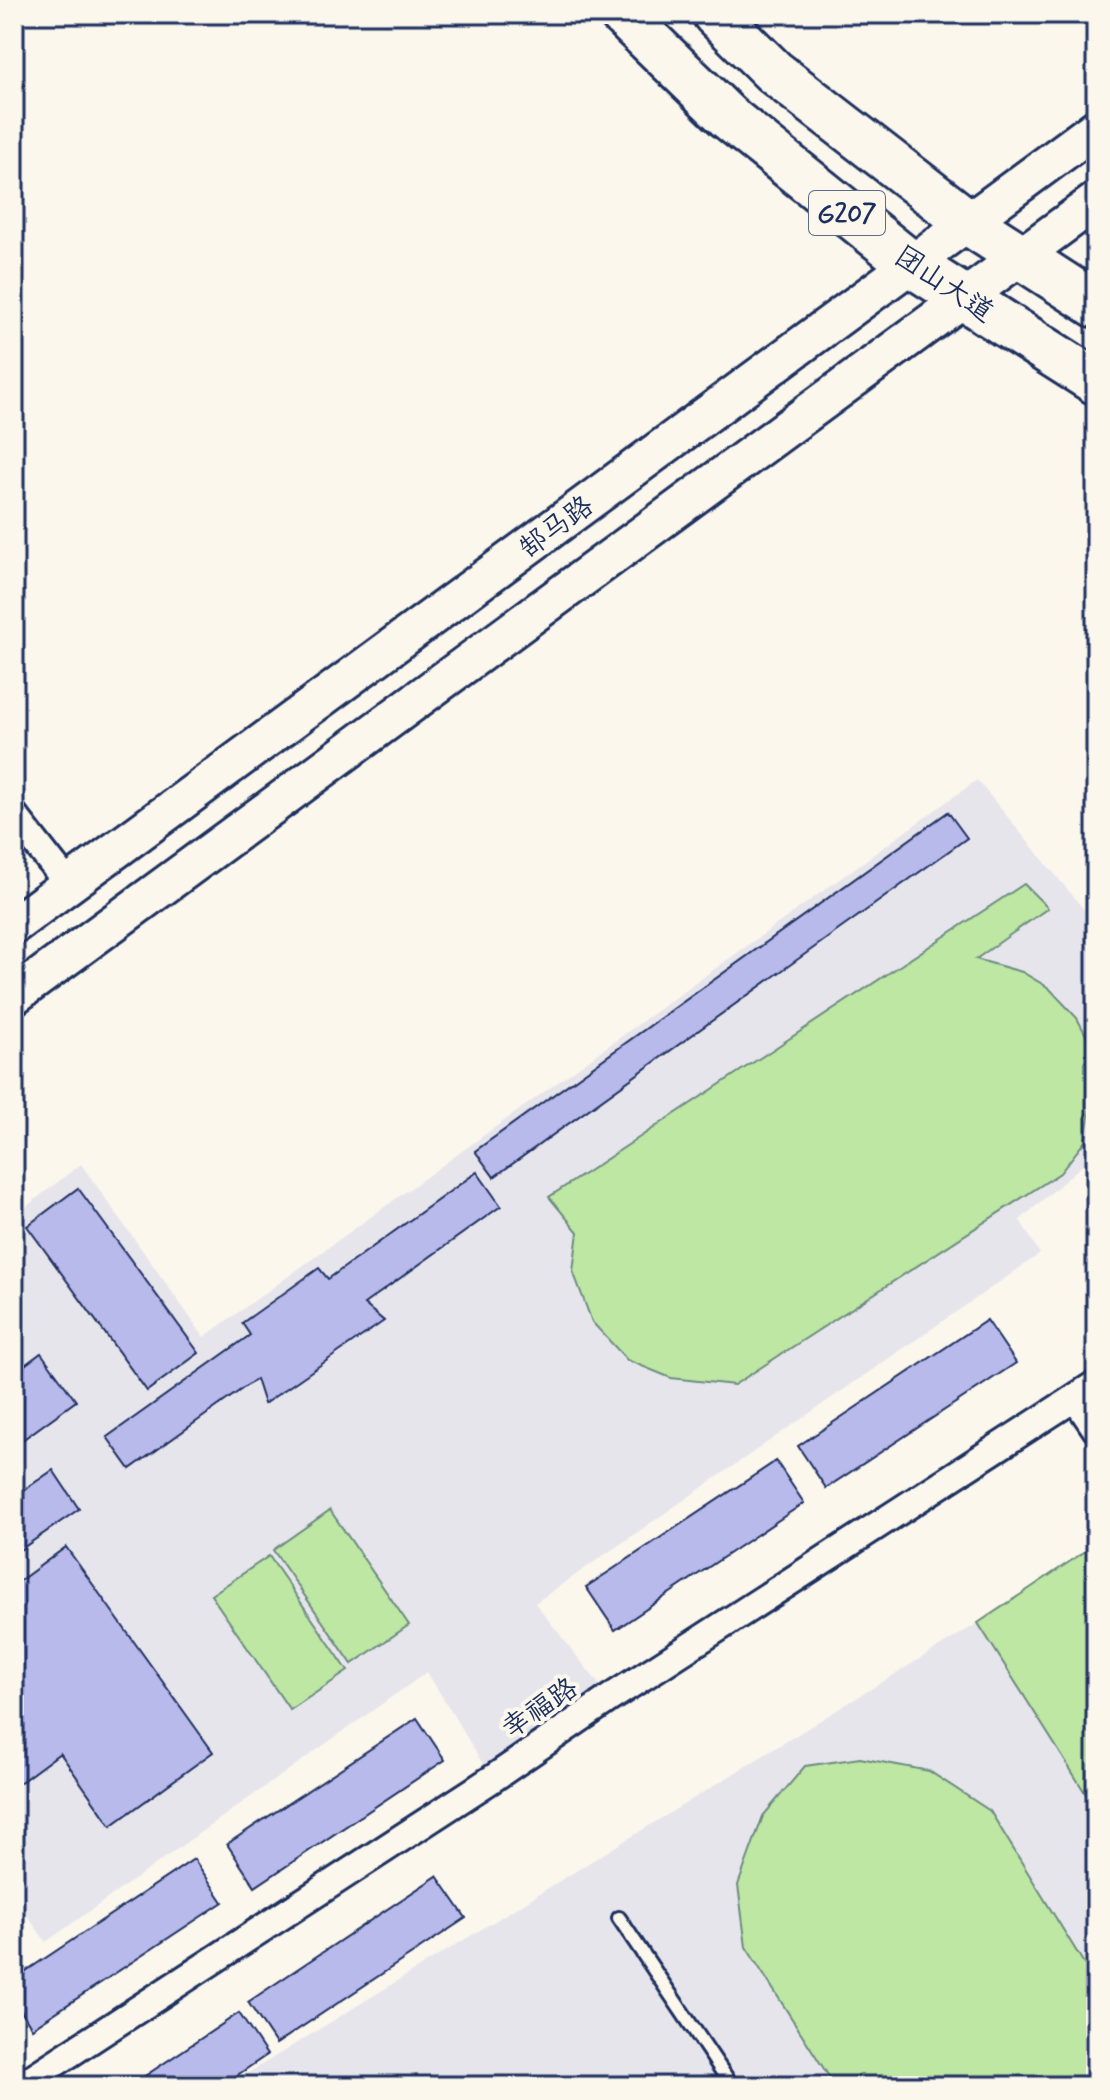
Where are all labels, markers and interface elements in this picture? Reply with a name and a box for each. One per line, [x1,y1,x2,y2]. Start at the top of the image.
road number: G207 [809,191,885,235]
street label: 团山大道 [887,238,1000,332]
street label: 郜马路 [512,488,601,568]
street label: 幸福路 [495,1670,586,1748]

